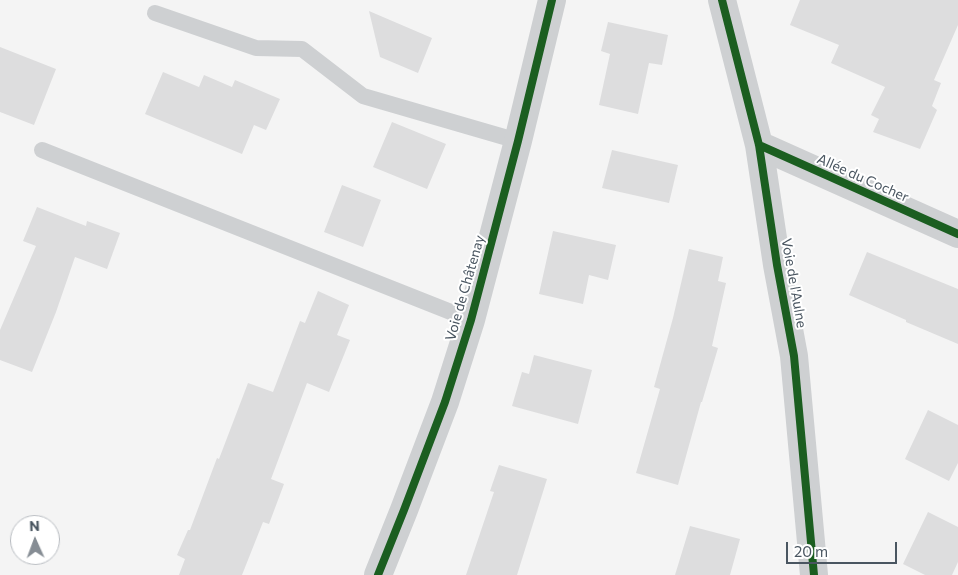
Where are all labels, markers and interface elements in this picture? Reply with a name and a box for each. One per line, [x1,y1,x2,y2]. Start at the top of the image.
street label: Allée du Cocher [815,150,911,206]
street label: Voie de Châtenay [442,233,488,343]
street label: Voie de l'Aulne [778,237,810,329]
north arrow [10,515,60,565]
text: N [29,517,40,534]
scale bar [788,532,899,564]
text: 20 m [794,542,828,560]

